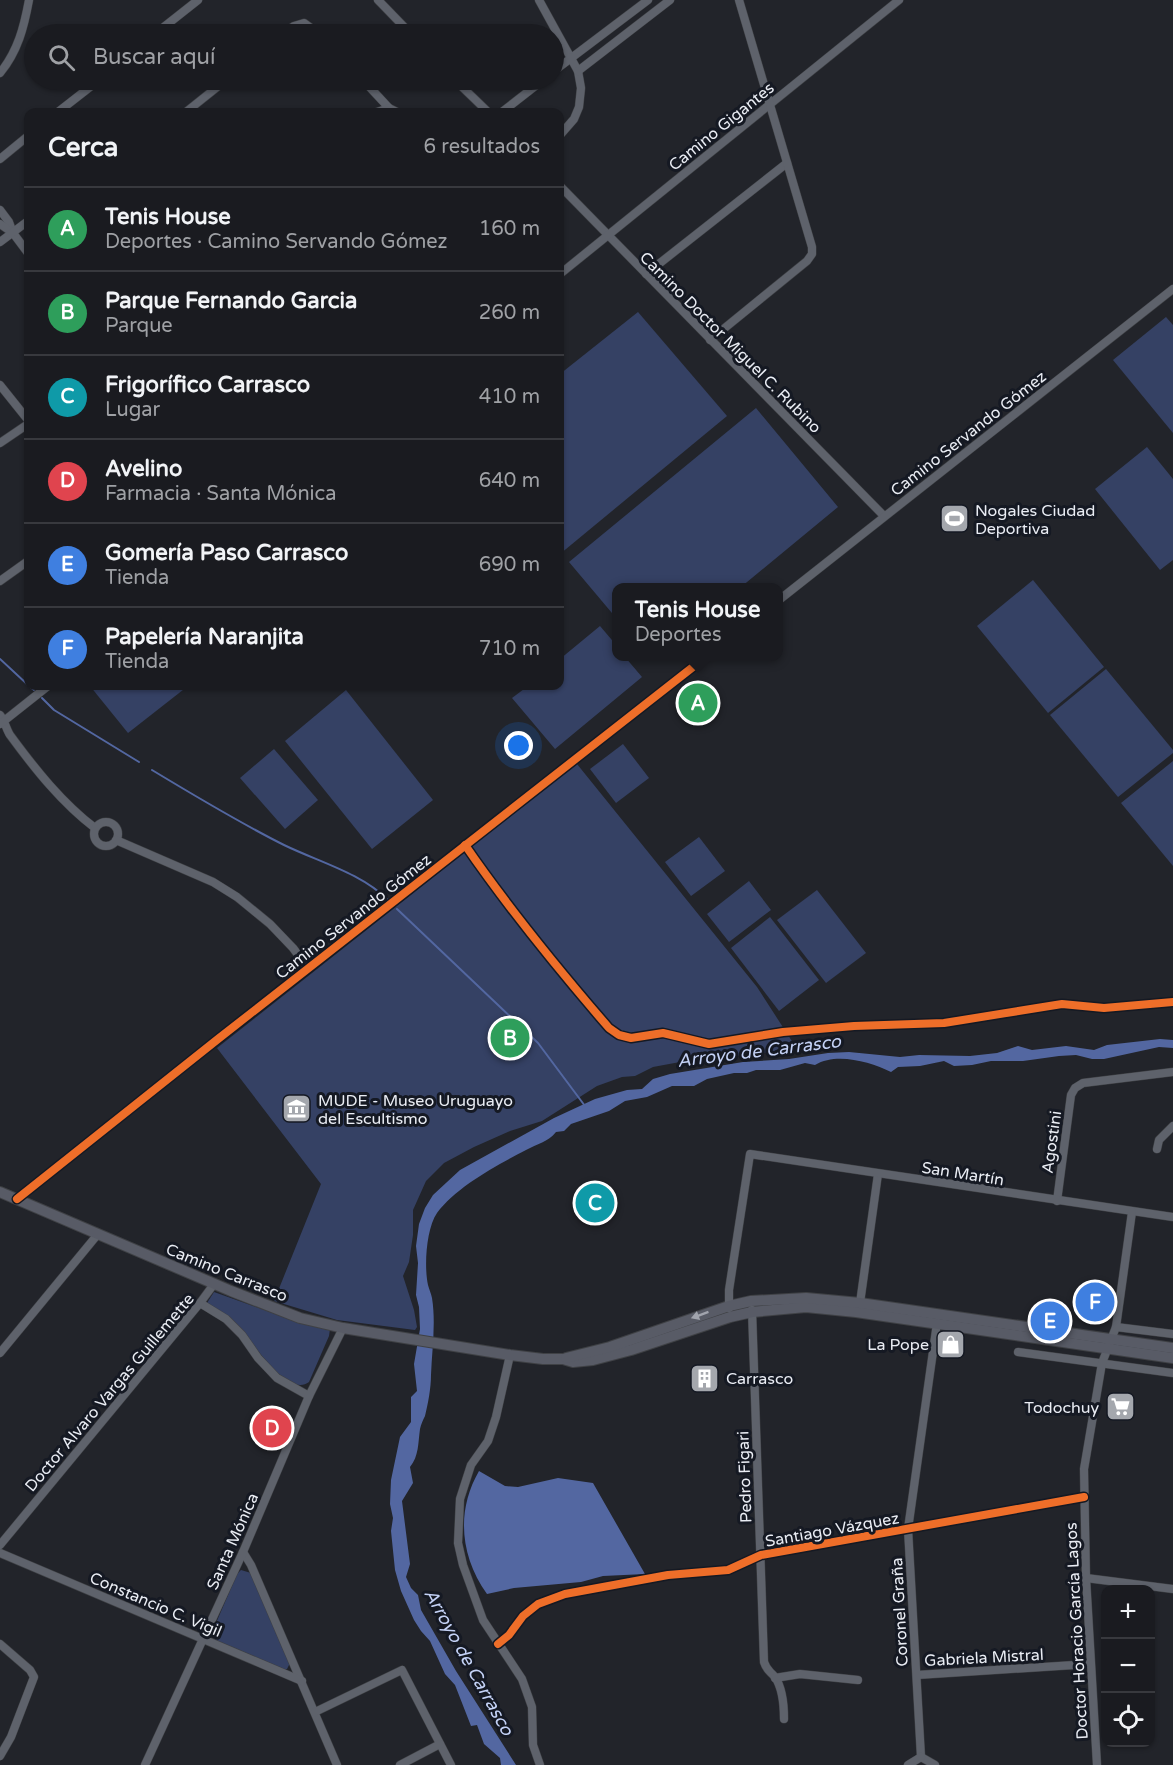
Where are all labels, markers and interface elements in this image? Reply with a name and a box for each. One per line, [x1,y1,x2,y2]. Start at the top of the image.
search box [24,24,564,90]
icon: search [45,41,78,74]
text: Buscar aquí [93,44,215,70]
street label: Camino Gigantes [665,78,778,175]
text: Cerca [48,132,118,163]
text: 6 resultados [424,135,540,159]
text: Tenis House [105,204,231,230]
text: A [60,217,75,241]
text: 160 m [479,217,540,241]
text: Deportes · Camino Servando Gómez [105,230,448,254]
street label: Camino Doctor Miguel C. Rubino [635,248,825,438]
text: Parque Fernando Garcia [105,288,357,314]
text: B [61,301,74,325]
text: 260 m [479,301,540,325]
text: Parque [105,314,173,338]
street label: Camino Servando Gómez [887,367,1050,501]
text: Frigorífico Carrasco [105,372,310,398]
text: C [61,385,74,409]
text: 410 m [479,385,540,409]
text: Lugar [105,398,160,422]
text: Avelino [105,456,182,482]
text: D [60,469,75,493]
text: 640 m [479,469,540,493]
text: Farmacia · Santa Mónica [105,482,336,506]
place label: Nogales Ciudad Deportiva [975,501,1095,539]
sports icon: Nogales Ciudad Deportiva [938,503,970,535]
text: Gomería Paso Carrasco [105,540,348,566]
text: E [61,553,74,577]
text: 690 m [479,553,540,577]
text: Tienda [105,566,169,590]
popup [612,583,783,661]
text: Tenis House [635,597,760,623]
text: Deportes [635,623,721,647]
text: Papelería Naranjita [105,624,304,650]
text: F [61,637,74,661]
text: 710 m [479,637,540,661]
text: Tienda [105,650,169,674]
pin: A [678,680,718,726]
your location [504,731,533,760]
street label: Camino Servando Gómez [272,850,435,984]
pin: B [490,1016,530,1060]
water label: Arroyo de Carrasco [676,1030,843,1072]
place label: MUDE - Museo Uruguayo del Escultismo [318,1091,513,1129]
museum icon: MUDE - Museo Uruguayo del Escultismo [281,1093,313,1125]
street label: Agostini [1038,1110,1066,1175]
street label: San Martín [920,1158,1005,1190]
pin: C [576,1180,614,1226]
street label: Camino Carrasco [163,1239,290,1306]
pin: F [1076,1280,1114,1324]
street label: Doctor Alvaro Vargas Guillemette [21,1289,199,1496]
pin: E [1030,1298,1070,1344]
one-way arrow [691,1310,709,1320]
shop icon: La Pope [934,1328,966,1360]
place label: La Pope [867,1335,929,1355]
building icon: Carrasco [689,1362,721,1394]
place label: Carrasco [726,1369,793,1389]
supermarket icon: Todochuy [1104,1391,1136,1423]
place label: Todochuy [1024,1398,1099,1418]
pin: D [252,1406,292,1450]
street label: Pedro Figari [733,1431,757,1523]
street label: Santa Mónica [203,1490,263,1593]
street label: Santiago Vázquez [764,1508,901,1552]
street label: Doctor Horacio García Lagos [1061,1522,1093,1740]
street label: Coronel Graña [887,1557,913,1667]
street label: Constancio C. Vigil [87,1568,225,1642]
water label: Arroyo de Carrasco [419,1585,519,1740]
map controls [1101,1585,1155,1747]
button: + [1101,1585,1155,1639]
button: − [1101,1639,1155,1693]
street label: Gabriela Mistral [924,1645,1044,1671]
button: locate [1101,1693,1155,1747]

